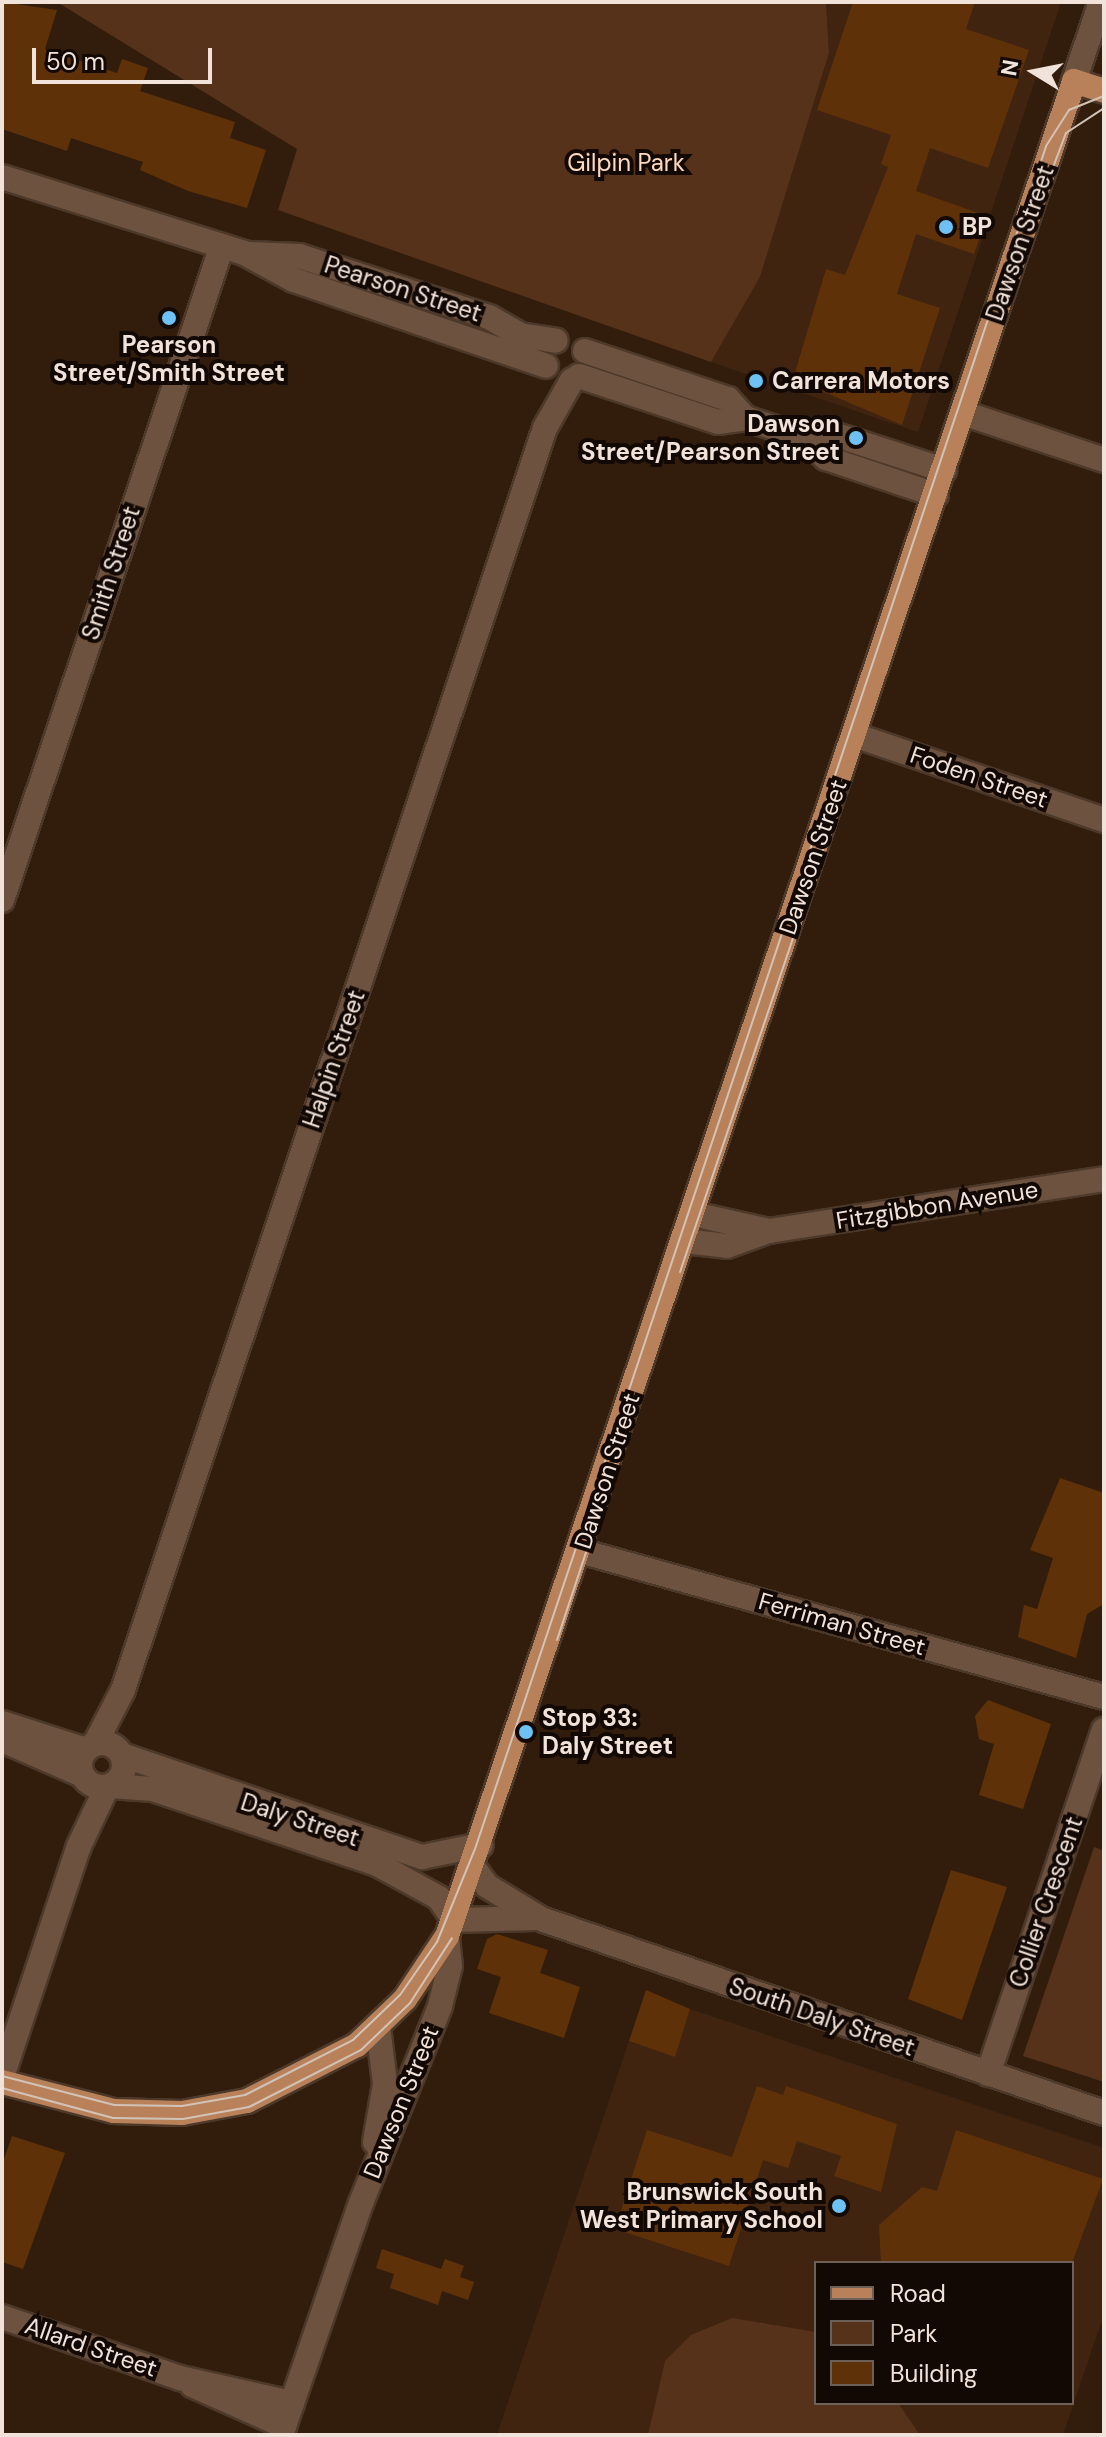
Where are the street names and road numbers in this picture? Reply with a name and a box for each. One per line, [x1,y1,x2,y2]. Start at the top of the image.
street label: Dawson Street [980,162,1060,324]
street label: Pearson Street [321,250,485,328]
street label: Smith Street [76,503,146,643]
street label: Foden Street [907,740,1051,814]
street label: Dawson Street [773,776,853,938]
street label: Halpin Street [297,986,371,1132]
street label: Fitzgibbon Avenue [834,1175,1040,1235]
street label: Dawson Street [568,1389,646,1553]
street label: Ferriman Street [755,1586,929,1662]
street label: Daly Street [237,1787,363,1853]
street label: Collier Crescent [1003,1813,1089,1991]
street label: South Daly Street [726,1972,918,2062]
street label: Dawson Street [357,2021,445,2183]
street label: Allard Street [21,2311,161,2383]

